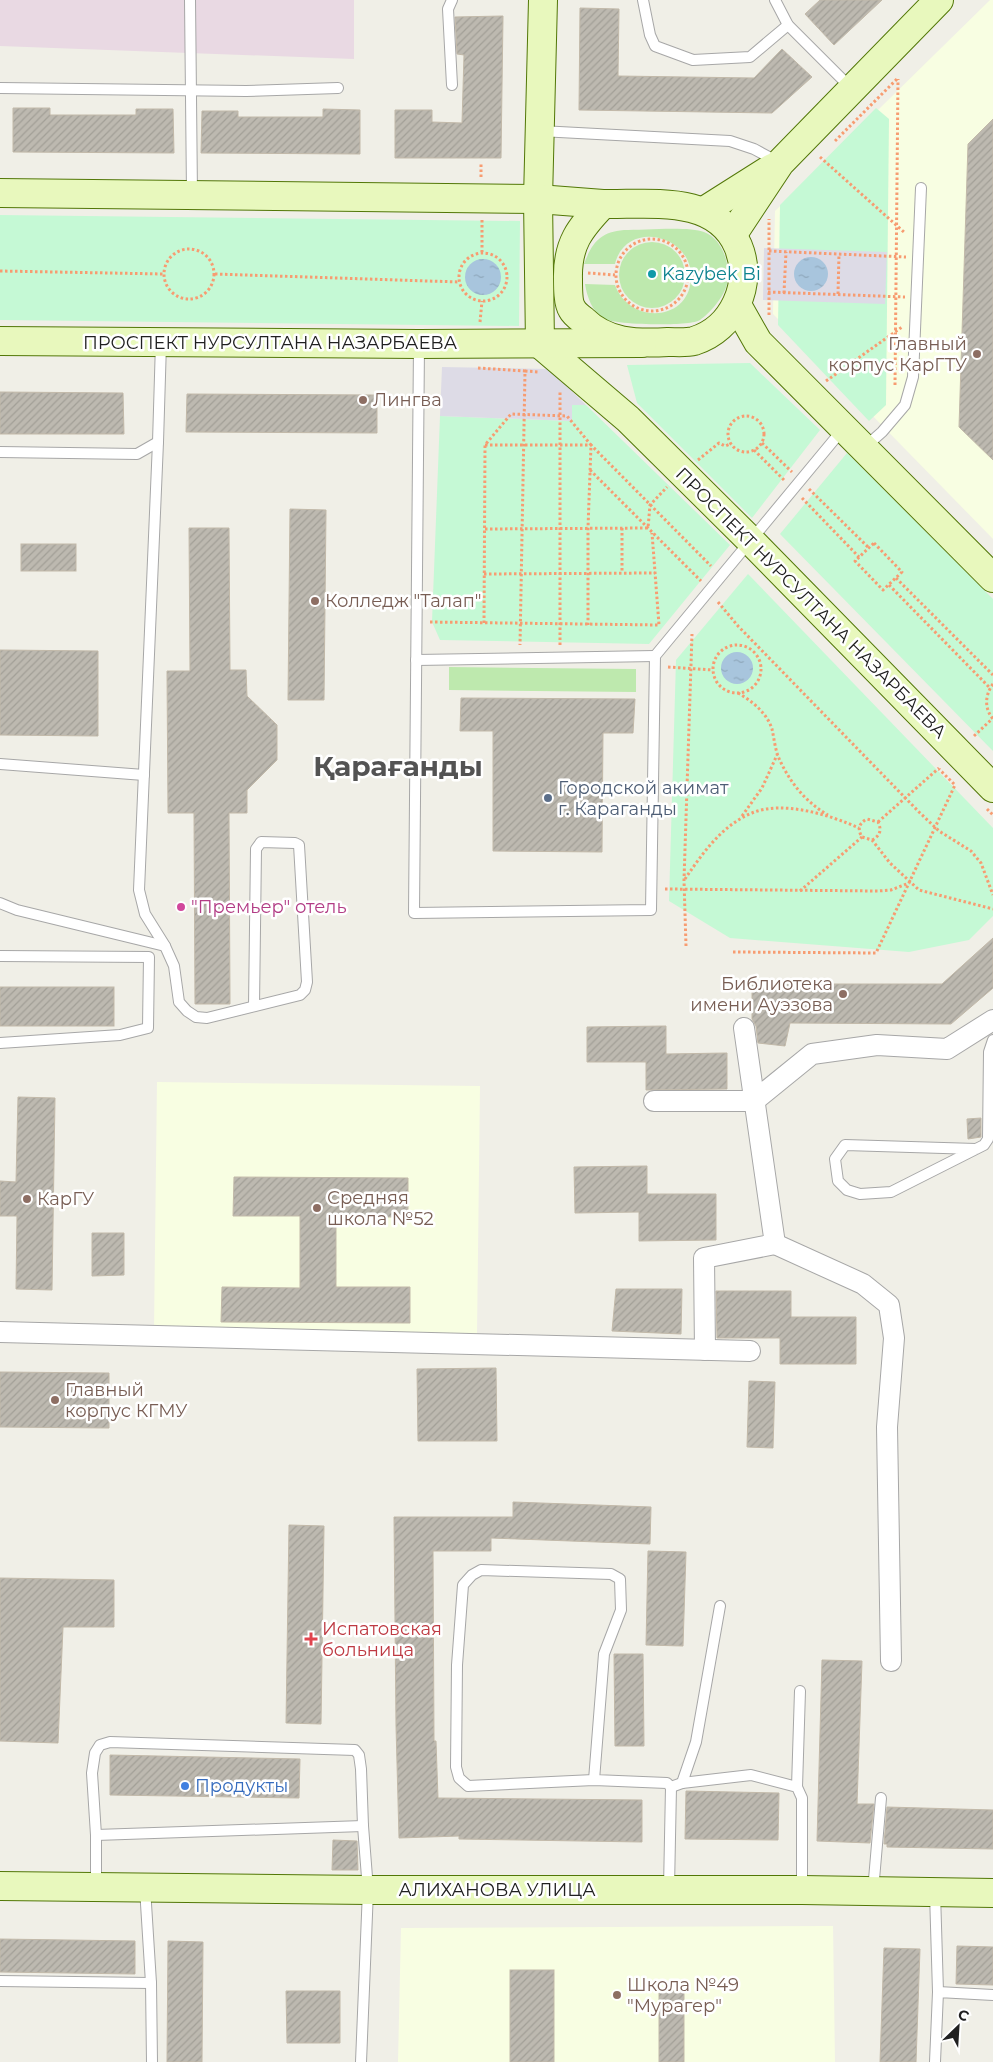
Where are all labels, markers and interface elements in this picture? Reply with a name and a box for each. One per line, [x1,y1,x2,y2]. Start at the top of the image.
place label: Kazybek Bi [662,263,761,285]
marker: Kazybek Bi [646,268,658,280]
street label: ПРОСПЕКТ НУРСУЛТАНА НАЗАРБАЕВА [83,332,458,354]
place label: Главный корпус КарГТУ [828,333,968,376]
marker: Главный корпус КарГТУ [971,348,983,360]
place label: Лингва [373,389,442,411]
marker: Лингва [357,394,369,406]
street label: ПРОСПЕКТ НУРСУЛТАНА НАЗАРБАЕВА [671,463,952,744]
place label: Колледж "Талап" [325,590,482,612]
marker: Колледж "Талап" [309,595,321,607]
district label: Қарағанды [313,749,483,783]
place label: Городской акимат г. Караганды [558,777,729,820]
marker: Городской акимат г. Караганды [542,792,554,804]
place label: "Премьер" отель [191,896,347,918]
marker: "Премьер" отель [175,901,187,913]
place label: Библиотека имени Ауэзова [690,973,833,1016]
marker: Библиотека имени Ауэзова [837,988,849,1000]
place label: Средняя школа №52 [327,1187,434,1230]
place label: КарГУ [37,1188,95,1210]
marker: КарГУ [21,1193,33,1205]
marker: Средняя школа №52 [311,1202,323,1214]
place label: Главный корпус КГМУ [65,1379,188,1422]
marker: Главный корпус КГМУ [49,1394,61,1406]
place label: Испатовская больница [322,1618,442,1661]
marker: Испатовская больница [304,1632,318,1646]
place label: Продукты [195,1775,288,1797]
marker: Продукты [179,1780,191,1792]
street label: АЛИХАНОВА УЛИЦА [398,1879,596,1901]
place label: Школа №49 "Мурагер" [627,1974,739,2017]
marker: Школа №49 "Мурагер" [611,1989,623,2001]
north arrow [933,2002,983,2052]
text: С [955,2005,972,2026]

